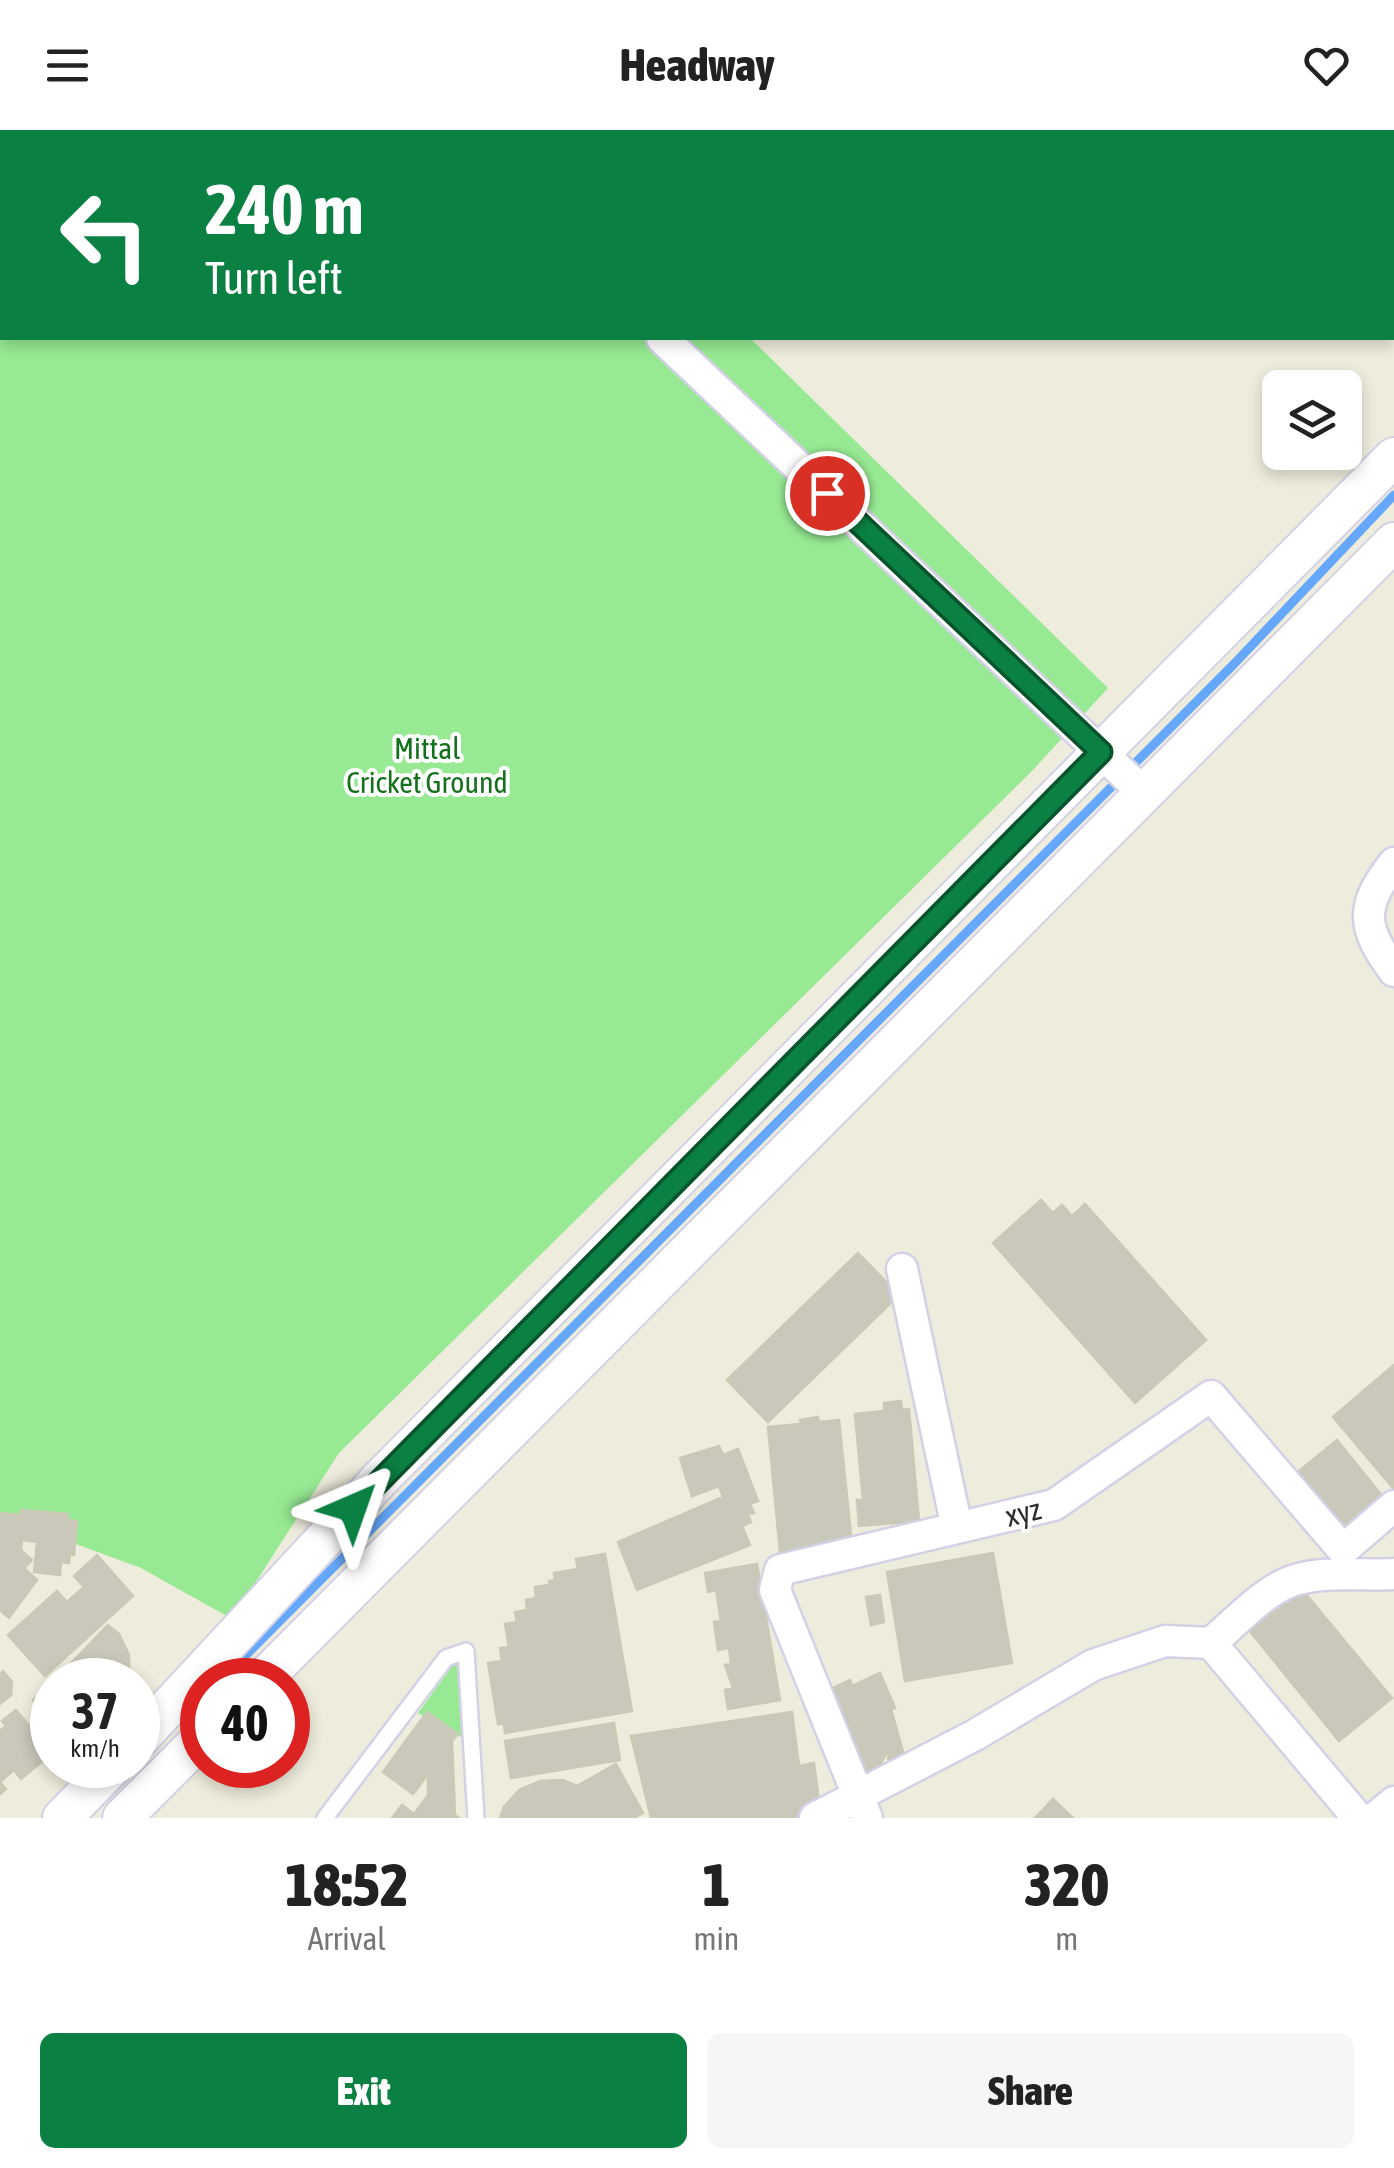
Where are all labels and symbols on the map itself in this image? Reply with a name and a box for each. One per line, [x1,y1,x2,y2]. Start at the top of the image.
pin [785,451,870,536]
park label: Mittal Cricket Ground [346,731,508,799]
position arrow [301,1456,405,1560]
street label: xyz [1002,1491,1044,1533]
speed limit sign: 40 [180,1658,310,1788]

